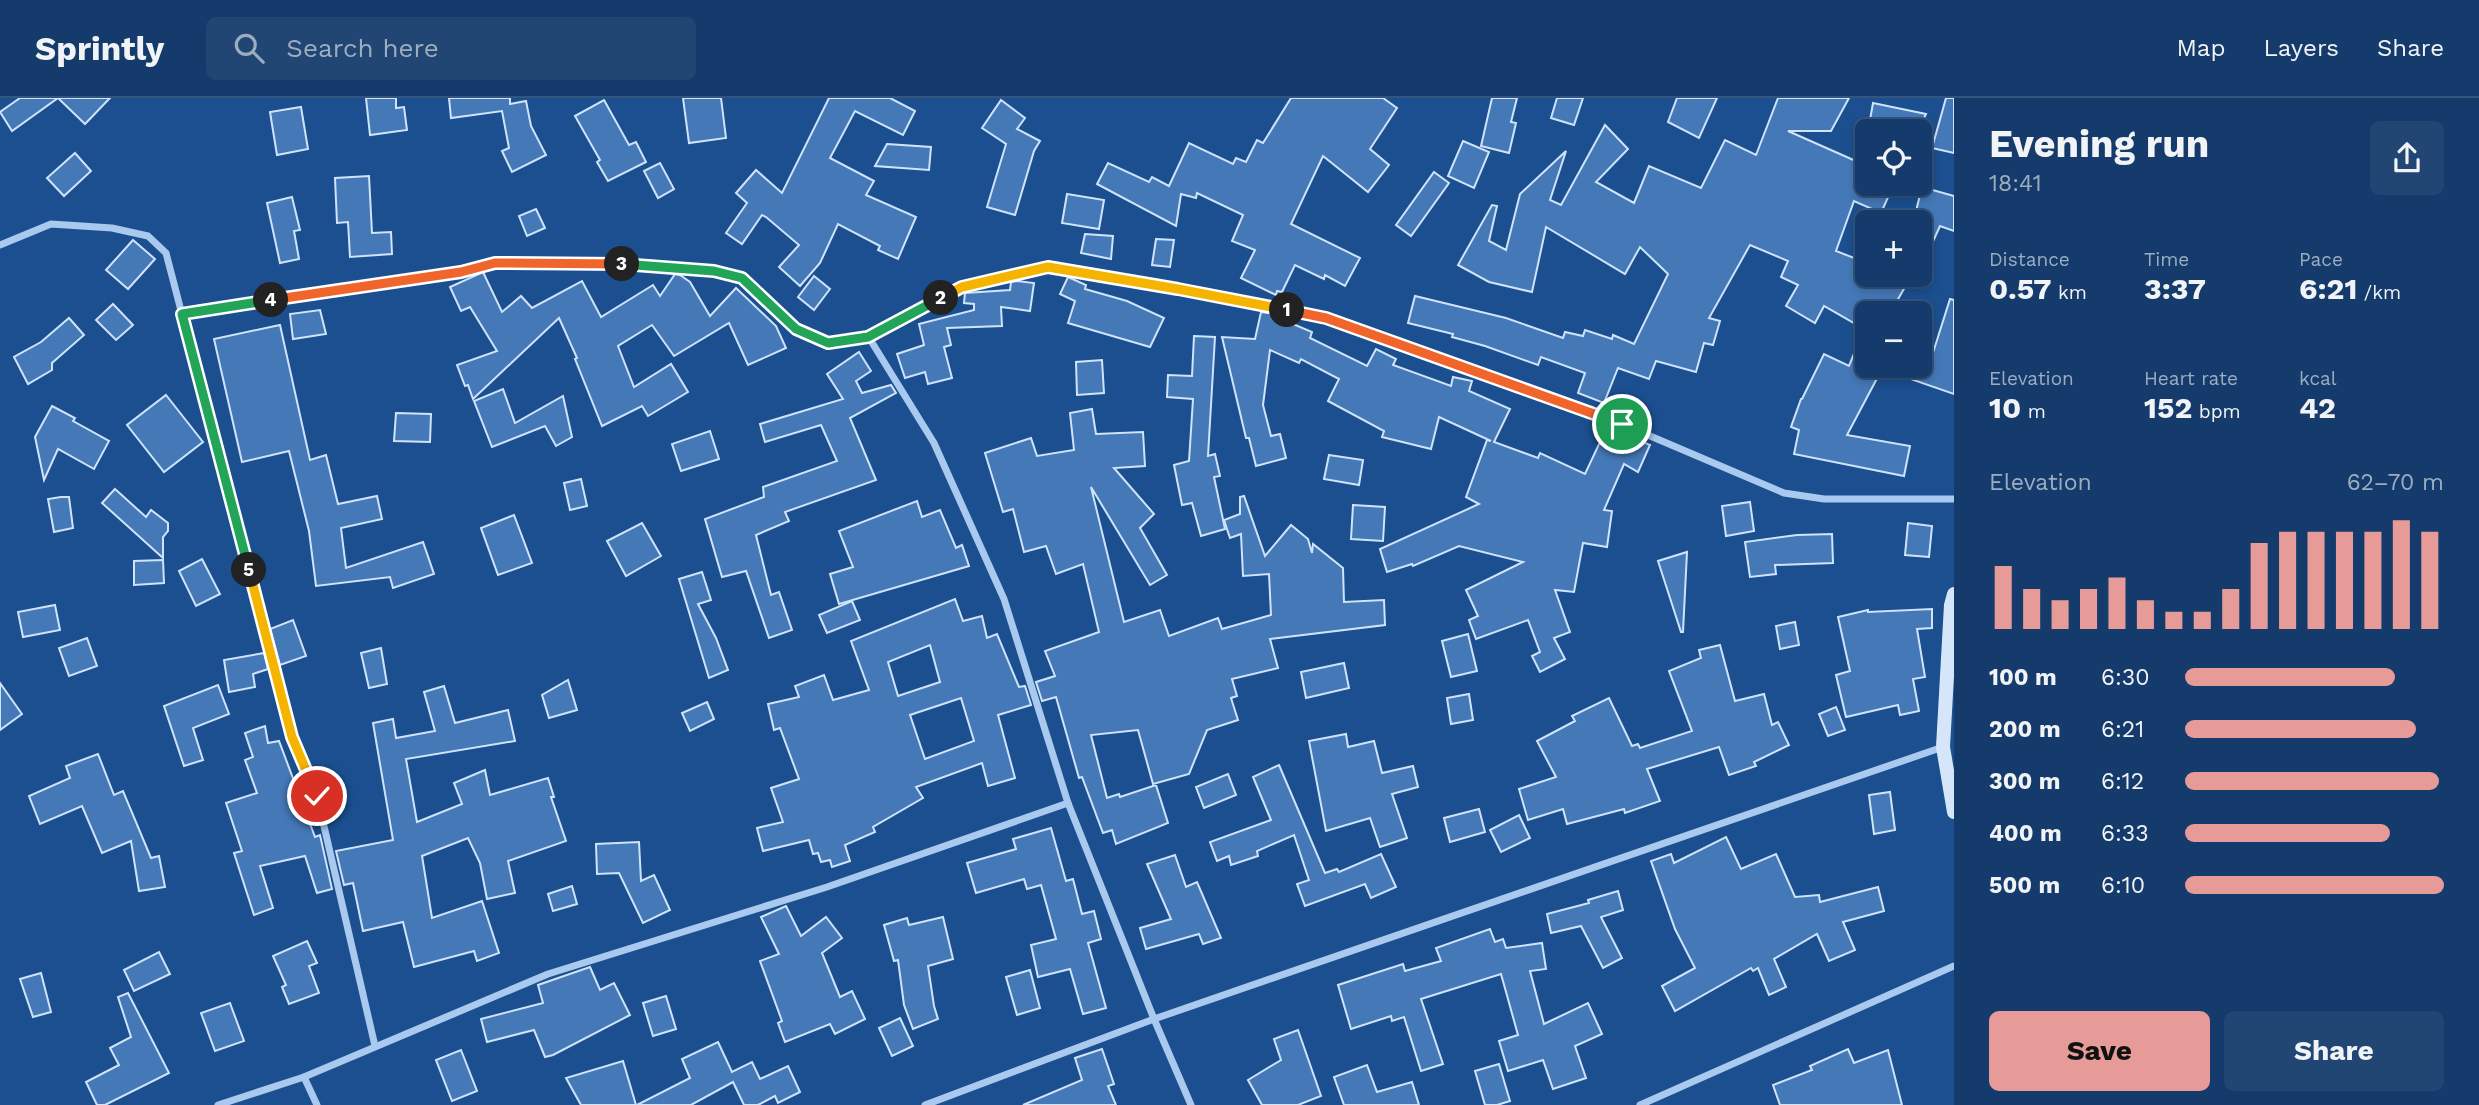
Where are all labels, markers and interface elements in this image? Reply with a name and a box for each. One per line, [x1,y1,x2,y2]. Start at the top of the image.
search box [206,17,696,80]
text: Sprintly [35,29,164,68]
icon: search [230,29,268,67]
text: Search here [286,33,439,63]
text: Map [2177,34,2225,62]
text: Layers [2263,34,2339,62]
text: Share [2377,34,2444,62]
map controls [1855,119,1932,378]
button: locate [1855,119,1932,196]
button: share [2370,121,2444,195]
text: Evening run [1989,122,2209,166]
text: 18:41 [1989,170,2042,197]
button: + [1855,210,1932,287]
pin: 3 [604,246,640,282]
text: Distance [1989,248,2070,271]
text: Time [2144,248,2189,271]
text: Pace [2299,248,2343,271]
text: 3 [616,252,627,275]
text: 0.57 [1989,271,2052,306]
text: 3:37 [2144,271,2206,306]
text: 6:21 [2299,271,2357,306]
pin: 2 [923,280,958,316]
text: km [2052,281,2087,304]
text: /km [2357,281,2401,304]
pin: 4 [254,282,288,318]
text: 2 [935,286,946,309]
text: 4 [264,288,277,311]
pin: 1 [1270,292,1304,328]
text: 1 [1282,298,1291,321]
button: − [1855,301,1932,378]
text: Elevation [1989,367,2074,390]
text: Heart rate [2144,367,2238,390]
text: kcal [2299,367,2337,390]
text: 10 [1989,390,2021,425]
text: 152 [2144,390,2192,425]
text: 42 [2299,390,2336,425]
pin [1592,394,1652,454]
text: m [2021,400,2046,423]
text: bpm [2192,400,2241,423]
icon: arrive [1603,405,1641,443]
text: Elevation [1989,469,2092,496]
text: 62–70 m [2347,469,2444,496]
pin: 5 [232,552,266,588]
text: 5 [243,558,254,581]
text: 100 m [1989,664,2057,691]
text: 6:30 [2101,664,2150,691]
text: 200 m [1989,716,2061,743]
text: 6:21 [2101,716,2144,743]
pin [287,766,347,826]
text: 300 m [1989,768,2060,795]
text: 6:12 [2101,768,2144,795]
icon: check [298,777,336,815]
text: 400 m [1989,820,2062,847]
text: 6:33 [2101,820,2149,847]
text: 500 m [1989,872,2060,899]
text: 6:10 [2101,872,2145,899]
button: Save [1989,1011,2210,1091]
button: Share [2224,1011,2444,1091]

